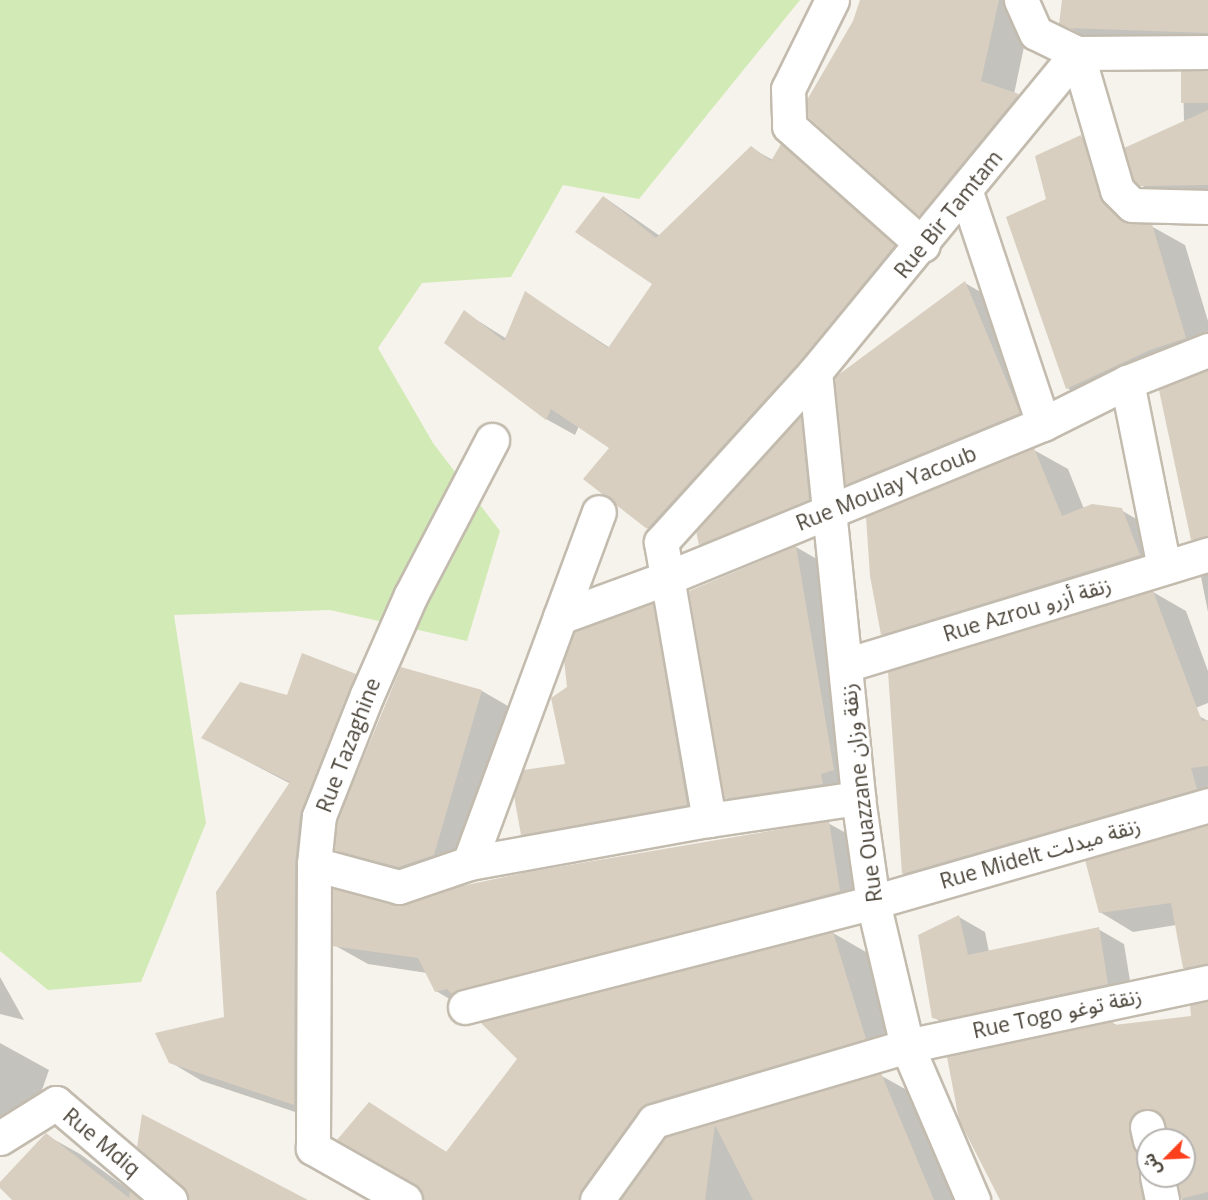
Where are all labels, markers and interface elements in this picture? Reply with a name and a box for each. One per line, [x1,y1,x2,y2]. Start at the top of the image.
street label: Rue Bir Tamtam [889,145,1007,283]
street label: Rue Moulay Yacoub [792,440,980,536]
street label: Rue Azrou زنقة أزرو [940,571,1114,647]
street label: Rue Tazaghine [311,674,385,816]
street label: Rue Ouazzane زنقة وزان [835,682,887,904]
street label: Rue Midelt زنقة ميدلت [937,812,1143,894]
street label: Rue Togo زنقة توغو [970,983,1144,1043]
street label: Rue Mdiq [58,1102,146,1182]
north arrow [1136,1128,1196,1188]
text: ش [1137,1150,1166,1179]

